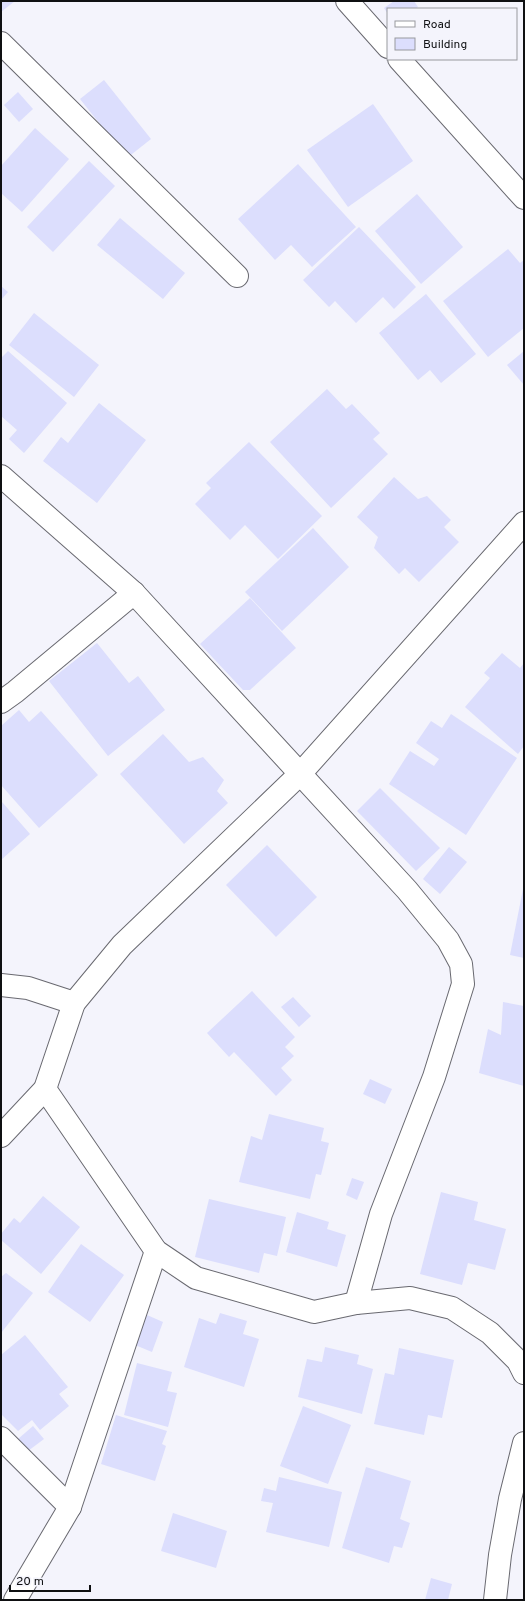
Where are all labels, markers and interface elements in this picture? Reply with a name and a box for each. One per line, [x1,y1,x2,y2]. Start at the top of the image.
legend [387,8,517,60]
text: Road [423,17,451,33]
text: Building [423,37,467,53]
scale bar [10,1567,90,1593]
text: 20 m [16,1574,44,1590]

